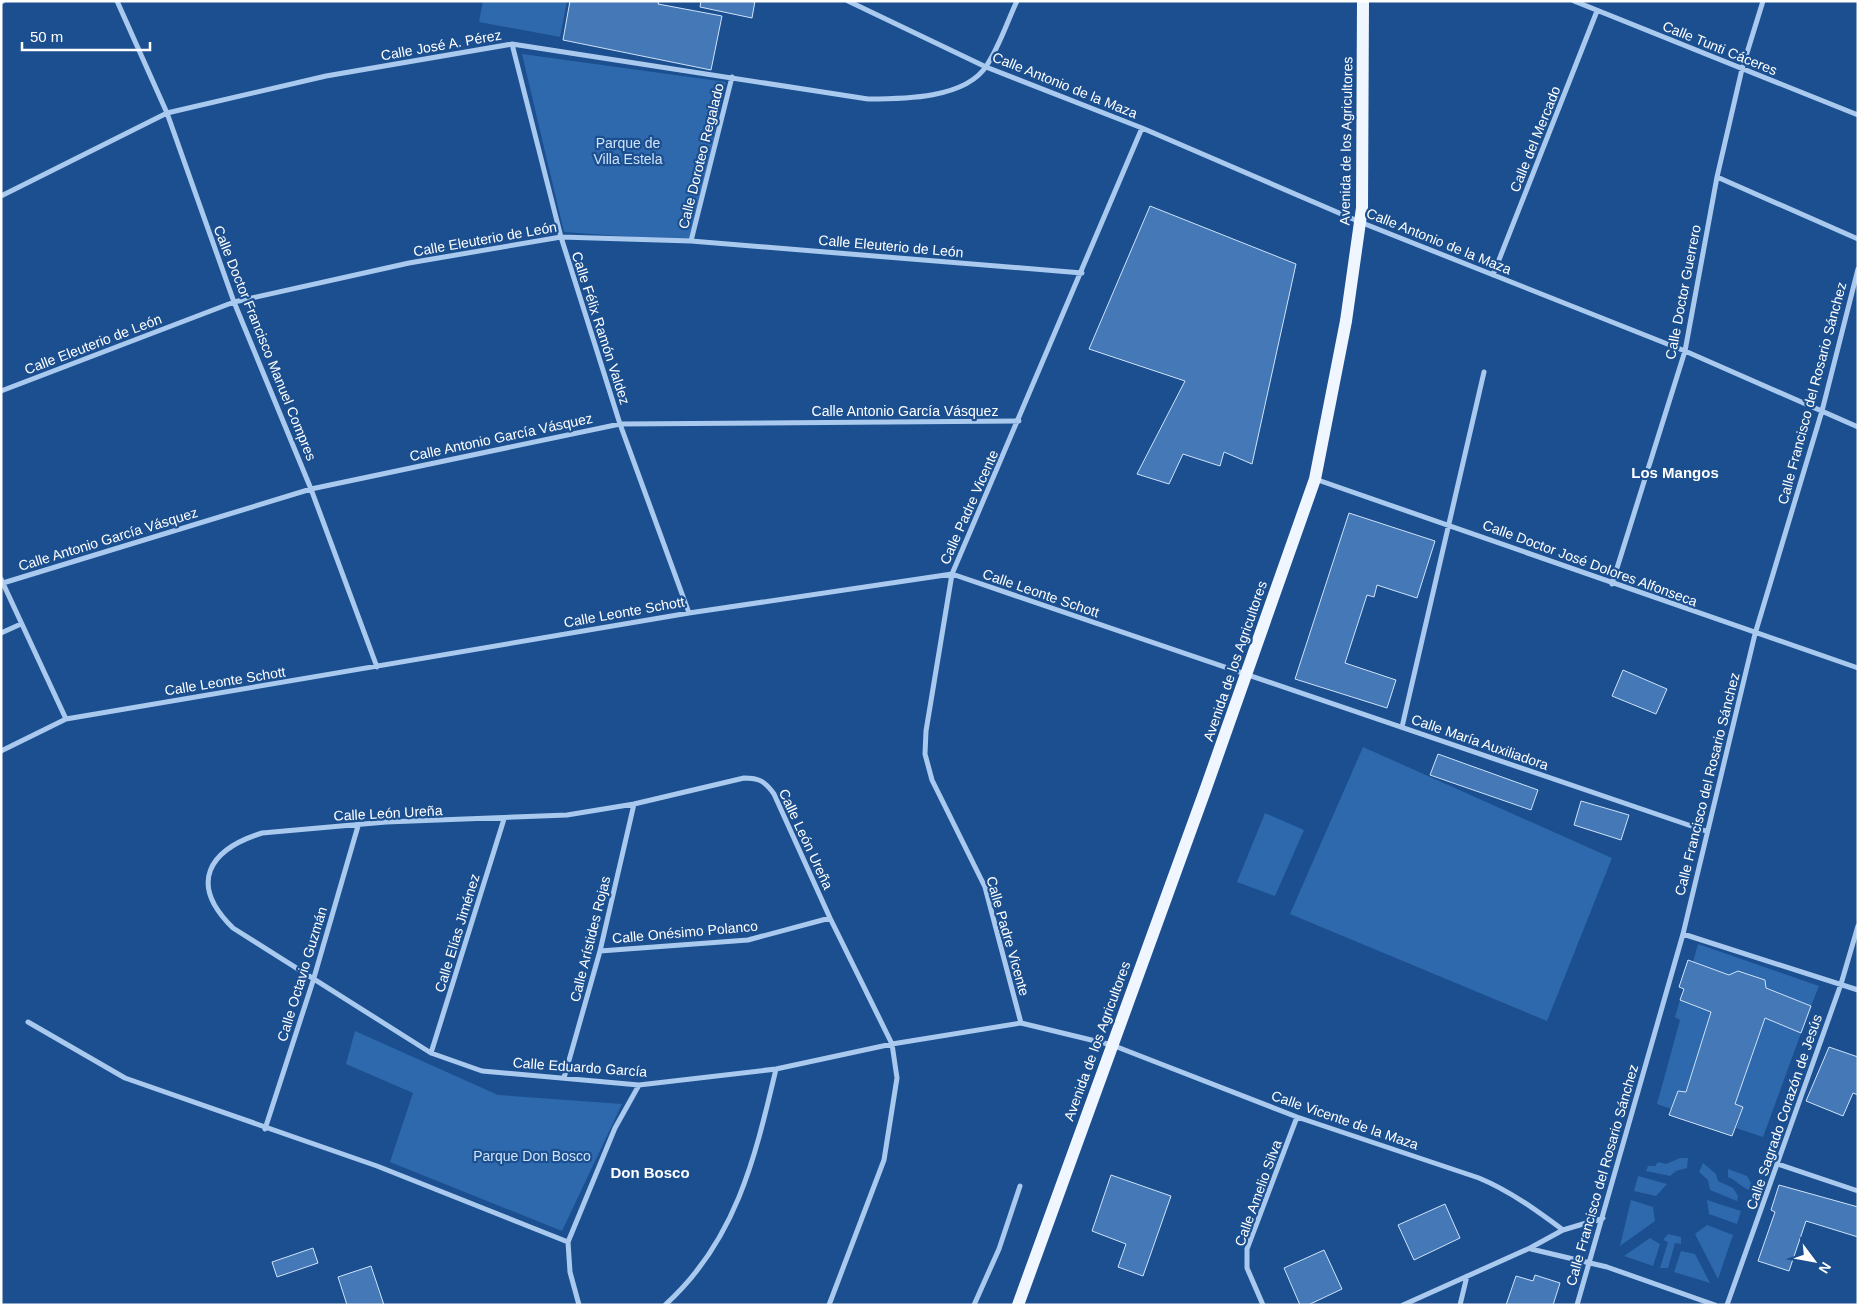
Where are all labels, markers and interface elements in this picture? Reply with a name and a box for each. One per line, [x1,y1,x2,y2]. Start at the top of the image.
street label: Calle Tunti Cáceres [1660,18,1780,78]
scale bar [22,20,150,52]
street label: Calle José A. Pérez [379,27,503,63]
text: 50 m [30,28,63,45]
street label: Calle Antonio de la Maza [990,49,1140,122]
street label: Avenida de los Agricultores [1337,57,1355,225]
street label: Calle Doroteo Regalado [675,81,727,230]
street label: Calle del Mercado [1506,84,1564,194]
park label: Parque de Villa Estela [593,135,663,167]
street label: Calle Antonio de la Maza [1364,205,1514,278]
street label: Calle Eleuterio de León [412,218,558,260]
street label: Calle Doctor Francisco Manuel Compres [210,223,320,463]
street label: Calle Doctor Guerrero [1662,223,1704,361]
street label: Calle Eleuterio de León [818,232,964,260]
street label: Calle Félix Ramón Valdez [569,249,633,407]
street label: Calle Francisco del Rosario Sánchez [1775,280,1849,506]
street label: Calle Eleuterio de León [22,310,164,378]
street label: Calle Antonio García Vásquez [812,403,998,419]
street label: Calle Antonio García Vásquez [408,410,594,464]
street label: Calle Padre Vicente [937,447,1002,567]
district label: Los Mangos [1631,464,1719,481]
street label: Calle Antonio García Vásquez [16,504,200,574]
street label: Calle Doctor José Dolores Alfonseca [1480,517,1700,609]
street label: Calle Leonte Schott [981,566,1101,620]
street label: Avenida de los Agricultores [1200,579,1270,743]
street label: Calle Leonte Schott [562,593,686,630]
street label: Calle Leonte Schott [163,664,287,698]
street label: Calle Francisco del Rosario Sánchez [1671,671,1743,897]
street label: Calle María Auxiliadora [1409,711,1551,773]
street label: Calle León Ureña [776,786,836,892]
street label: Calle León Ureña [333,802,443,824]
street label: Calle Elías Jiménez [431,872,483,994]
street label: Calle Arístides Rojas [567,874,613,1004]
street label: Calle Padre Vicente [983,874,1033,998]
street label: Calle Octavio Guzmán [274,905,330,1043]
street label: Calle Onésimo Polanco [611,918,759,946]
street label: Avenida de los Agricultores [1061,959,1133,1123]
street label: Calle Sagrado Corazón de Jesús [1743,1012,1825,1212]
street label: Calle Eduardo García [512,1054,648,1080]
street label: Calle Francisco del Rosario Sánchez [1563,1062,1641,1288]
street label: Calle Vicente de la Maza [1269,1087,1421,1153]
street label: Calle Amelio Silva [1231,1137,1285,1248]
park label: Parque Don Bosco [473,1148,591,1164]
district label: Don Bosco [610,1164,690,1181]
north arrow [1789,1236,1839,1286]
text: N [1816,1259,1834,1276]

